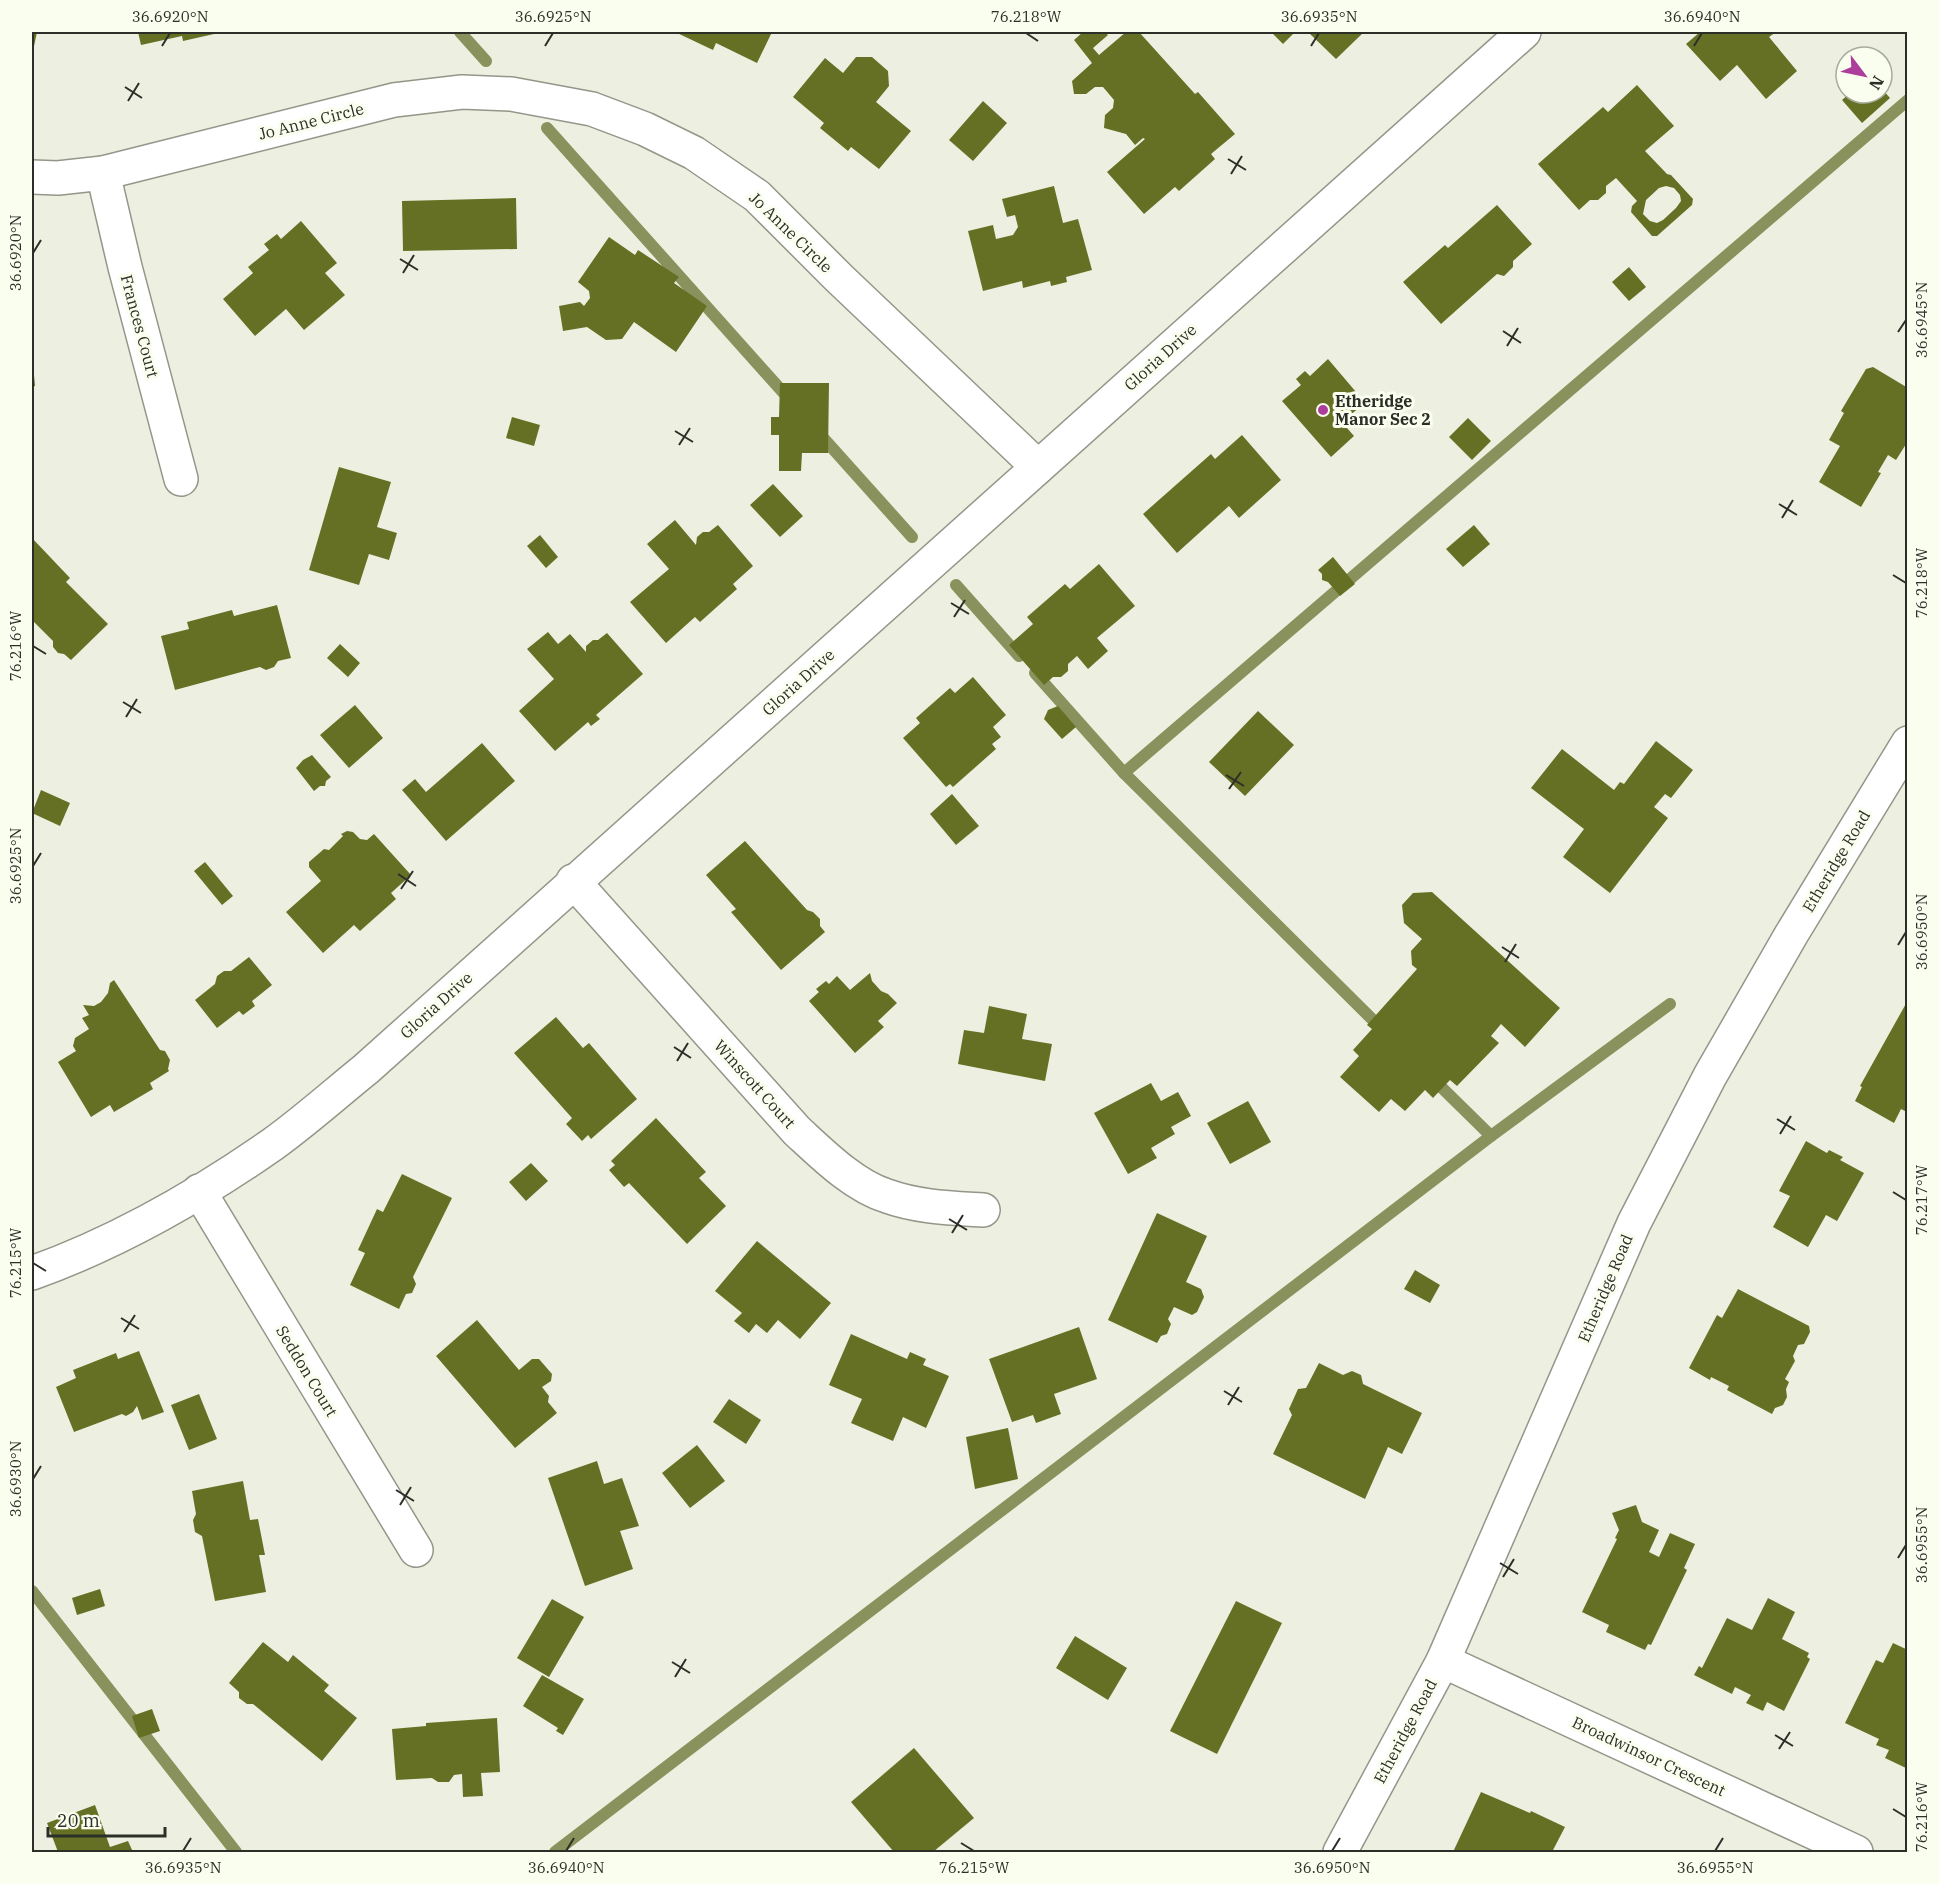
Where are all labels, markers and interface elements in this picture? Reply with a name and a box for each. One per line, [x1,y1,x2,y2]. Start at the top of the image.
text: 36.6920°N [132,7,208,26]
text: 36.6925°N [515,7,591,26]
text: 76.218°W [991,7,1062,26]
text: 36.6935°N [1281,7,1357,26]
text: 36.6940°N [1664,7,1740,26]
north arrow [1834,45,1894,105]
text: N [1865,72,1889,94]
street label: Jo Anne Circle [256,98,366,144]
street label: Jo Anne Circle [745,187,837,277]
text: 36.6920°N [6,215,25,291]
street label: Frances Court [117,272,163,380]
text: 36.6945°N [1912,282,1931,358]
street label: Gloria Drive [1120,319,1200,395]
place label: Etheridge Manor Sec 2 [1335,391,1431,429]
marker: Etheridge Manor Sec 2 [1316,403,1330,417]
text: 76.218°W [1912,547,1931,618]
text: 76.216°W [6,610,25,681]
street label: Gloria Drive [758,644,838,720]
street label: Etheridge Road [1798,806,1874,916]
text: 36.6925°N [6,828,25,904]
text: 36.6950°N [1912,894,1931,970]
street label: Gloria Drive [396,967,476,1043]
street label: Winscott Court [710,1036,800,1133]
text: 76.217°W [1912,1164,1931,1235]
text: 76.215°W [6,1227,25,1298]
street label: Etheridge Road [1573,1231,1637,1345]
street label: Seddon Court [272,1322,342,1420]
text: 36.6930°N [6,1441,25,1517]
text: 36.6955°N [1912,1507,1931,1583]
street label: Etheridge Road [1369,1675,1441,1787]
street label: Broadwinsor Crescent [1569,1712,1729,1800]
text: 76.216°W [1912,1781,1931,1852]
scale bar [48,1800,165,1838]
text: 20 m [57,1809,100,1832]
text: 36.6935°N [145,1858,221,1877]
text: 36.6940°N [528,1858,604,1877]
text: 76.215°W [939,1858,1010,1877]
text: 36.6950°N [1294,1858,1370,1877]
text: 36.6955°N [1677,1858,1753,1877]

